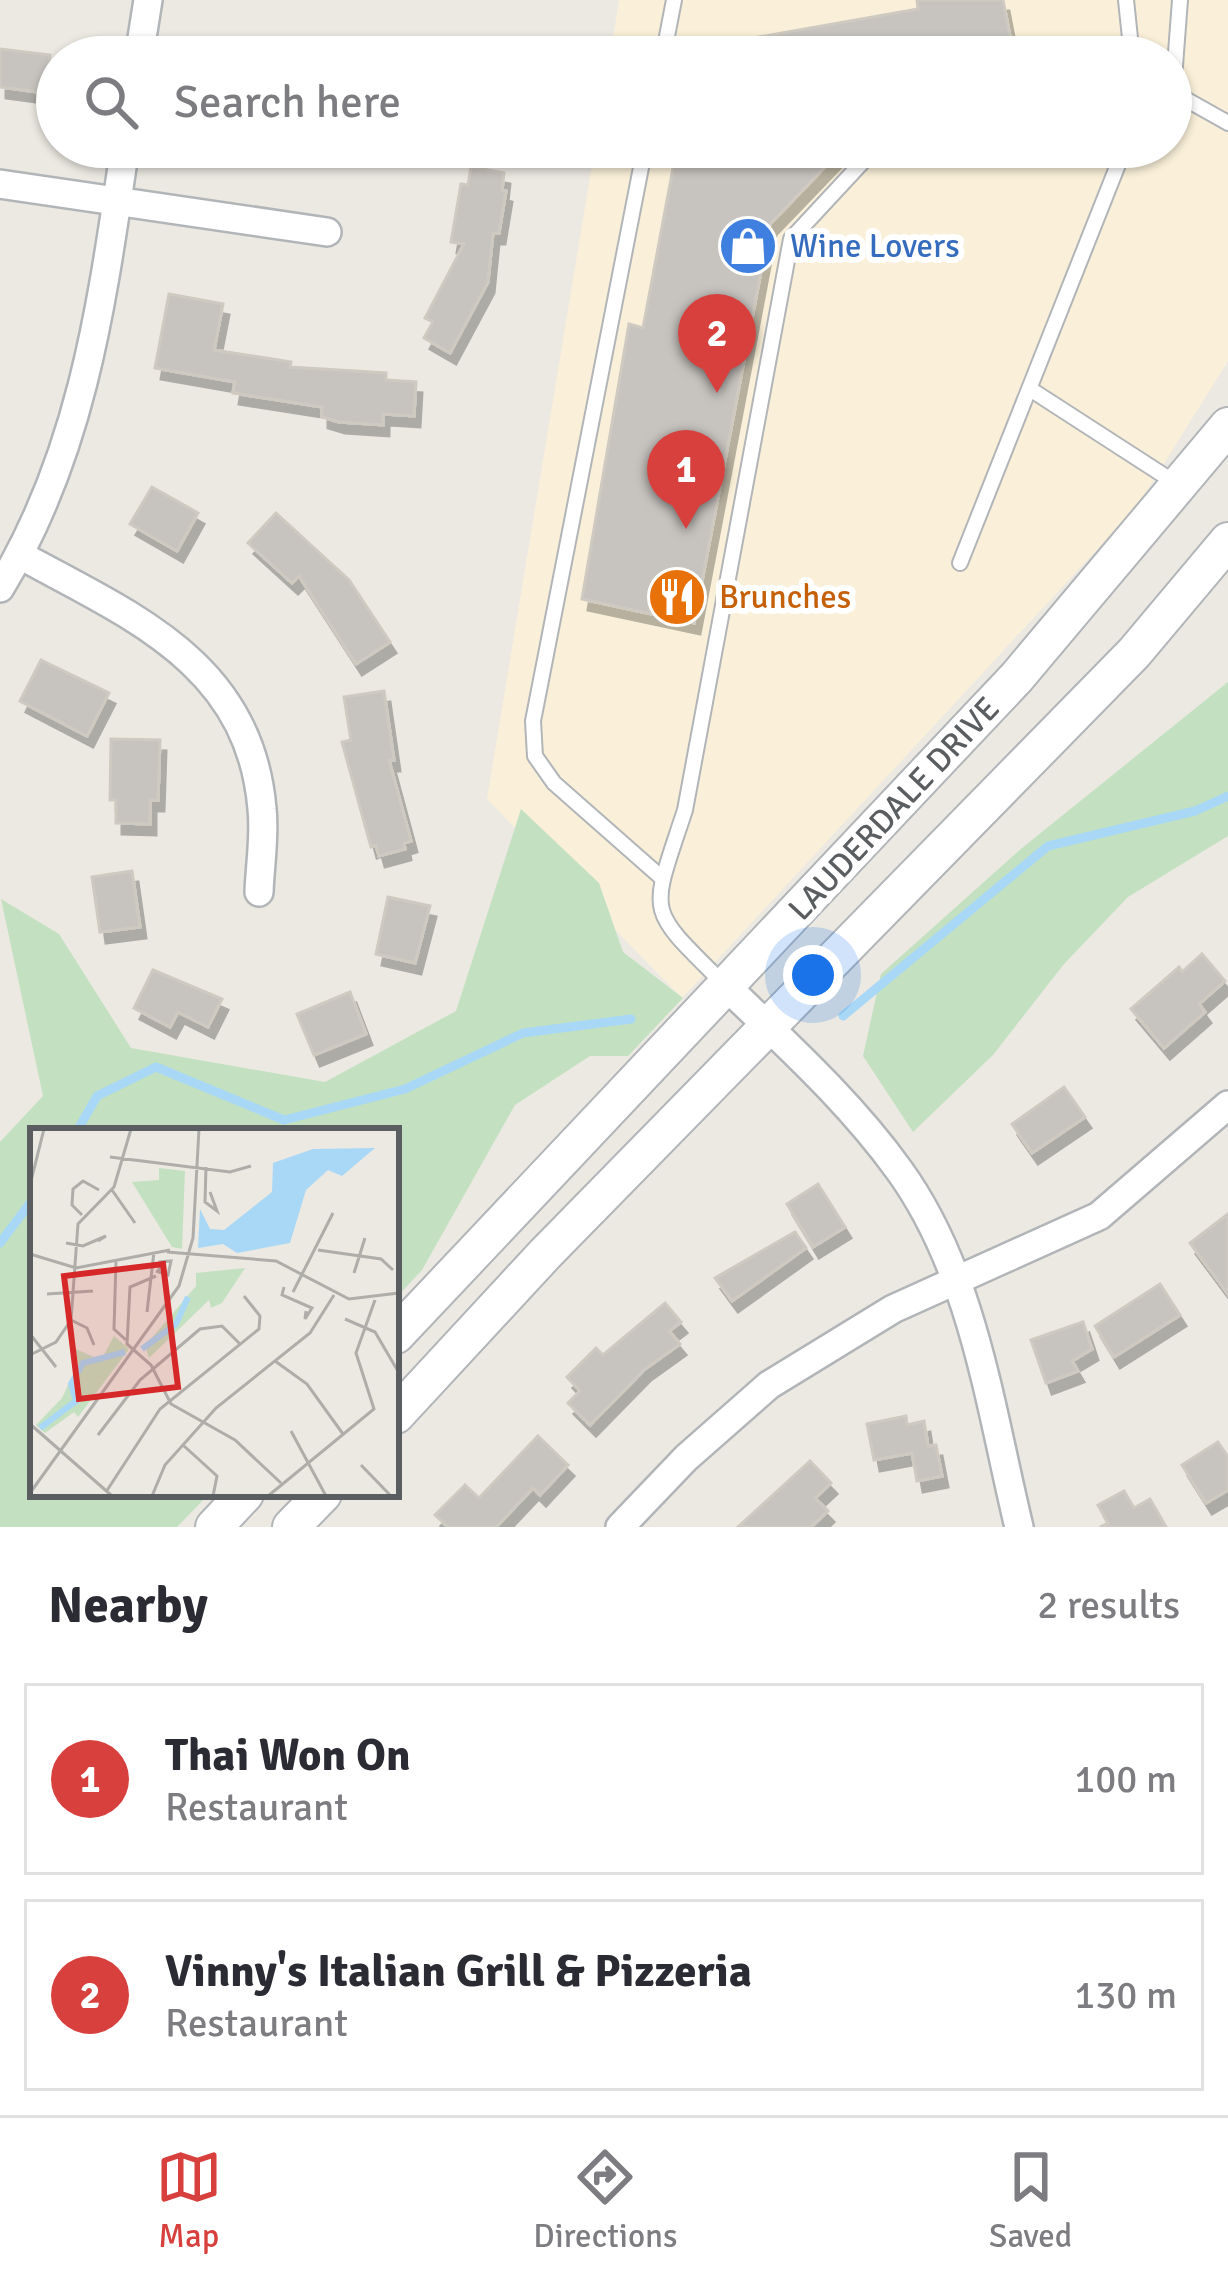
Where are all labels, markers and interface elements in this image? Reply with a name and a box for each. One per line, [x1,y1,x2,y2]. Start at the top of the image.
search box [36,36,1192,168]
icon: search [78,69,144,135]
text: Search here [174,75,401,130]
shop icon: Wine Lovers [717,215,779,277]
place label: Wine Lovers [790,226,960,267]
pin: 2 [678,294,756,393]
pin: 1 [647,430,725,529]
restaurant icon: Brunches [646,566,708,628]
place label: Brunches [719,577,851,618]
street label: LAUDERDALE DRIVE [780,689,1008,929]
your location [783,945,843,1005]
inset map [30,1128,399,1497]
text: Nearby [48,1574,208,1637]
text: 2 results [1037,1581,1180,1629]
text: Thai Won On [165,1728,411,1783]
text: 1 [79,1755,101,1803]
text: 100 m [1074,1755,1177,1803]
text: Restaurant [165,1783,348,1831]
text: Vinny's Italian Grill & Pizzeria [165,1944,752,1999]
text: 2 [79,1971,101,2019]
text: 130 m [1074,1971,1177,2019]
text: Restaurant [165,1999,348,2047]
tab: Map [156,2144,222,2257]
tab: Directions [533,2144,678,2257]
tab: Saved [989,2144,1072,2257]

